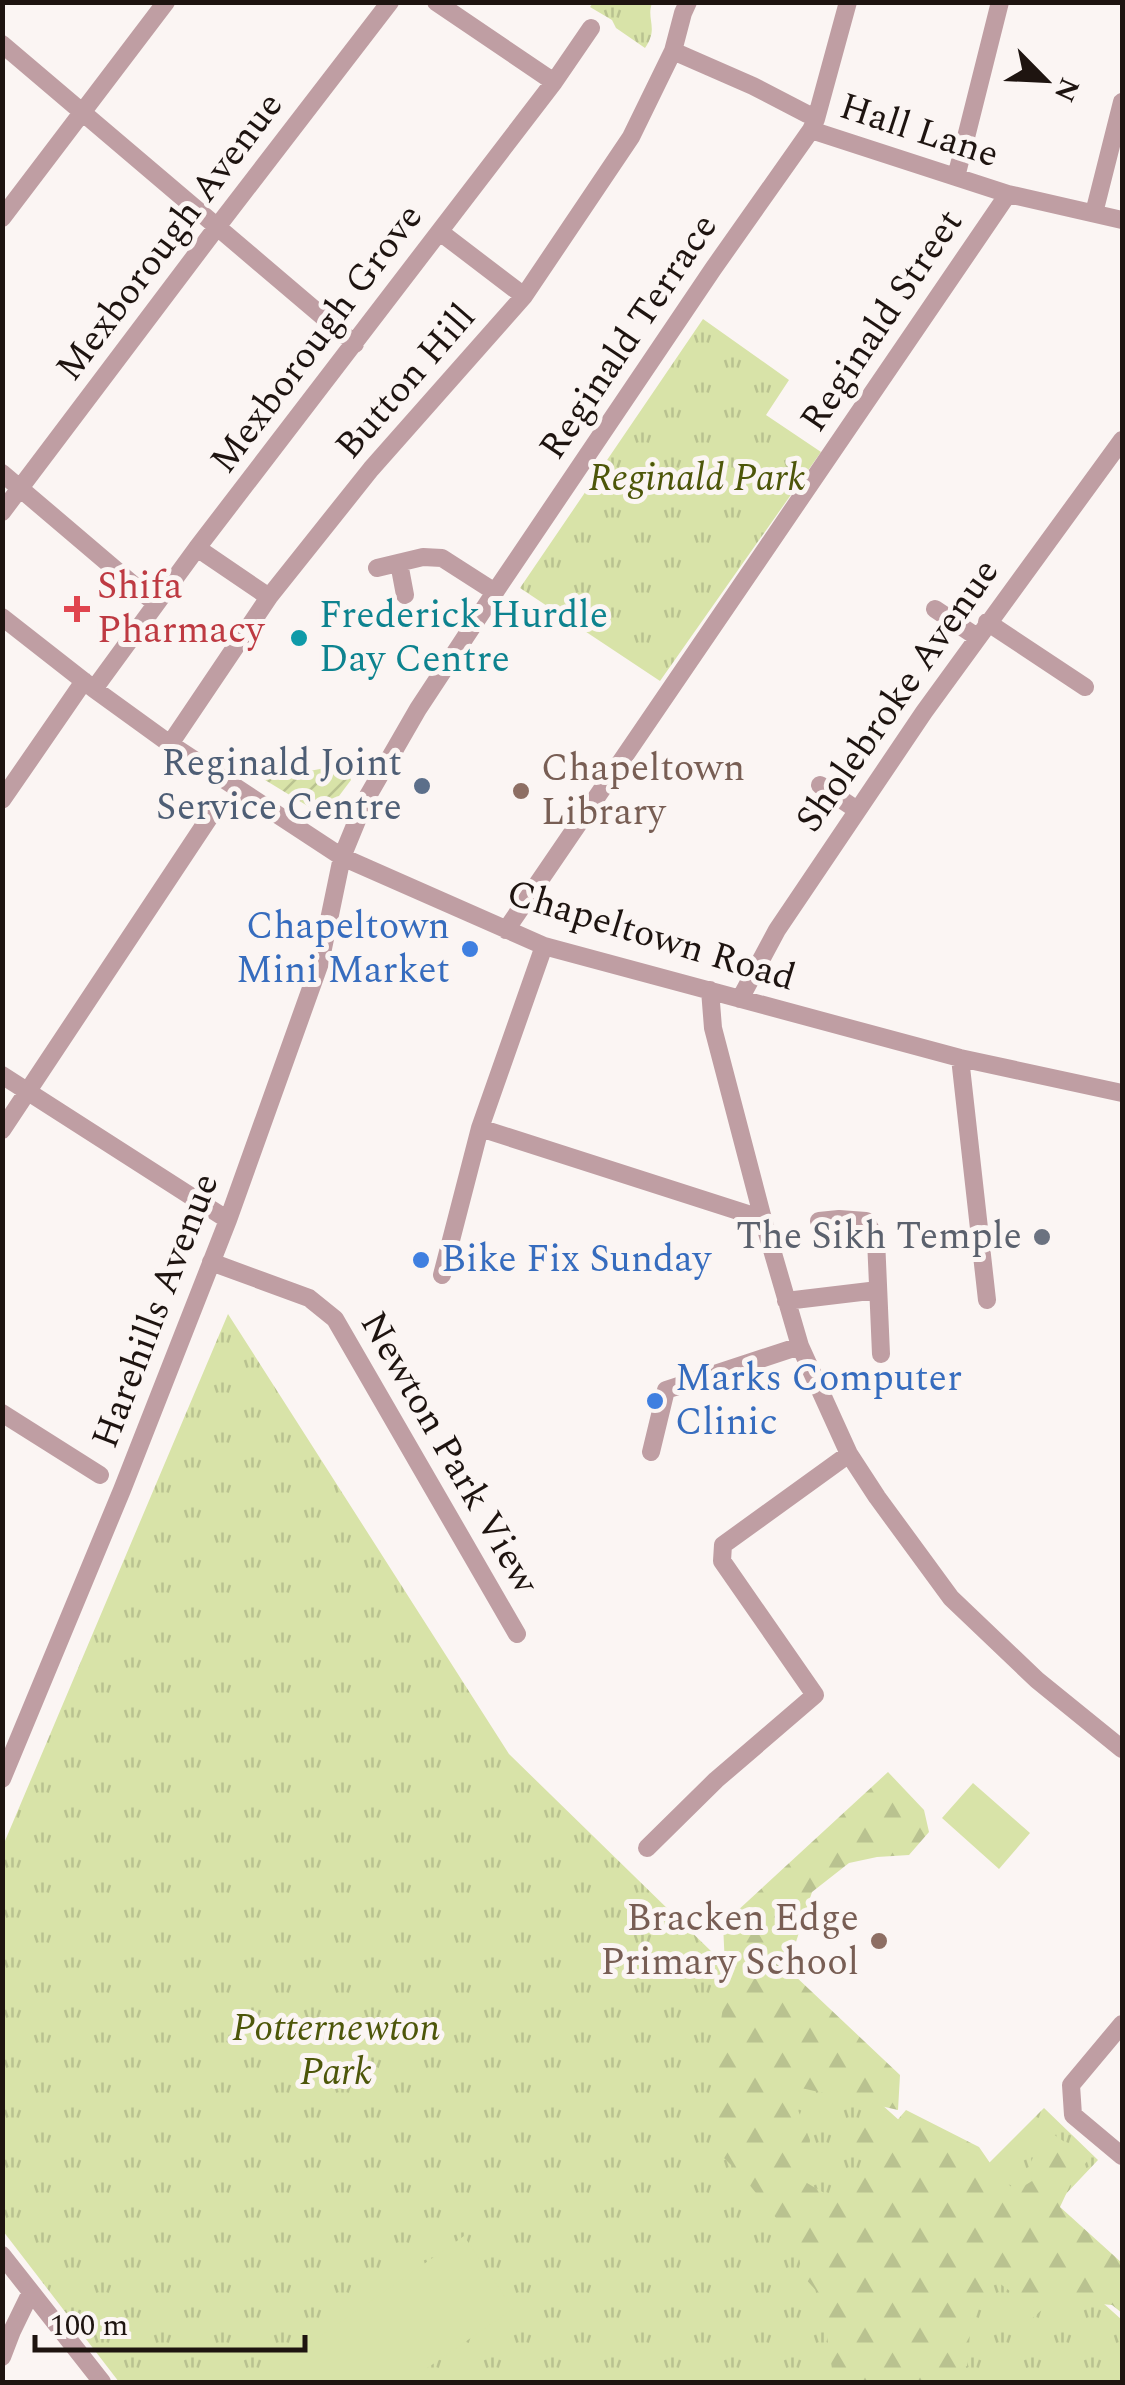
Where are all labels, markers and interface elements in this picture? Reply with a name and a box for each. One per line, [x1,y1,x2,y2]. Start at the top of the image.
north arrow [995,30,1095,130]
text: N [1042,70,1091,109]
street label: Hall Lane [832,78,1006,184]
street label: Mexborough Avenue [42,80,298,394]
street label: Mexborough Grove [196,192,438,486]
street label: Reginald Street [786,198,978,444]
street label: Reginald Terrace [525,202,733,472]
street label: Button Hill [322,291,490,473]
park label: Reginald Park [588,450,806,508]
street label: Sholebroke Avenue [782,547,1014,845]
place label: Shifa Pharmacy [97,558,266,660]
place label: Frederick Hurdle Day Centre [319,587,608,689]
marker: Shifa Pharmacy [66,598,88,620]
marker: Frederick Hurdle Day Centre [288,627,310,649]
place label: Reginald Joint Service Centre [156,735,402,837]
place label: Chapeltown Library [541,740,745,842]
marker: Reginald Joint Service Centre [411,775,433,797]
marker: Chapeltown Library [510,780,532,802]
street label: Chapeltown Road [499,865,803,1007]
place label: Chapeltown Mini Market [236,898,450,1000]
marker: Chapeltown Mini Market [459,938,481,960]
street label: Harehills Avenue [77,1165,235,1457]
place label: The Sikh Temple [736,1208,1022,1266]
marker: The Sikh Temple [1031,1226,1053,1248]
place label: Bike Fix Sunday [441,1231,713,1289]
marker: Bike Fix Sunday [410,1249,432,1271]
street label: Newton Park View [344,1301,554,1606]
place label: Marks Computer Clinic [675,1350,962,1452]
marker: Marks Computer Clinic [644,1390,666,1412]
place label: Bracken Edge Primary School [601,1890,859,1992]
marker: Bracken Edge Primary School [868,1930,890,1952]
park label: Potternewton Park [232,2000,440,2102]
scale bar [35,2290,305,2352]
text: 100 m [50,2303,128,2349]

